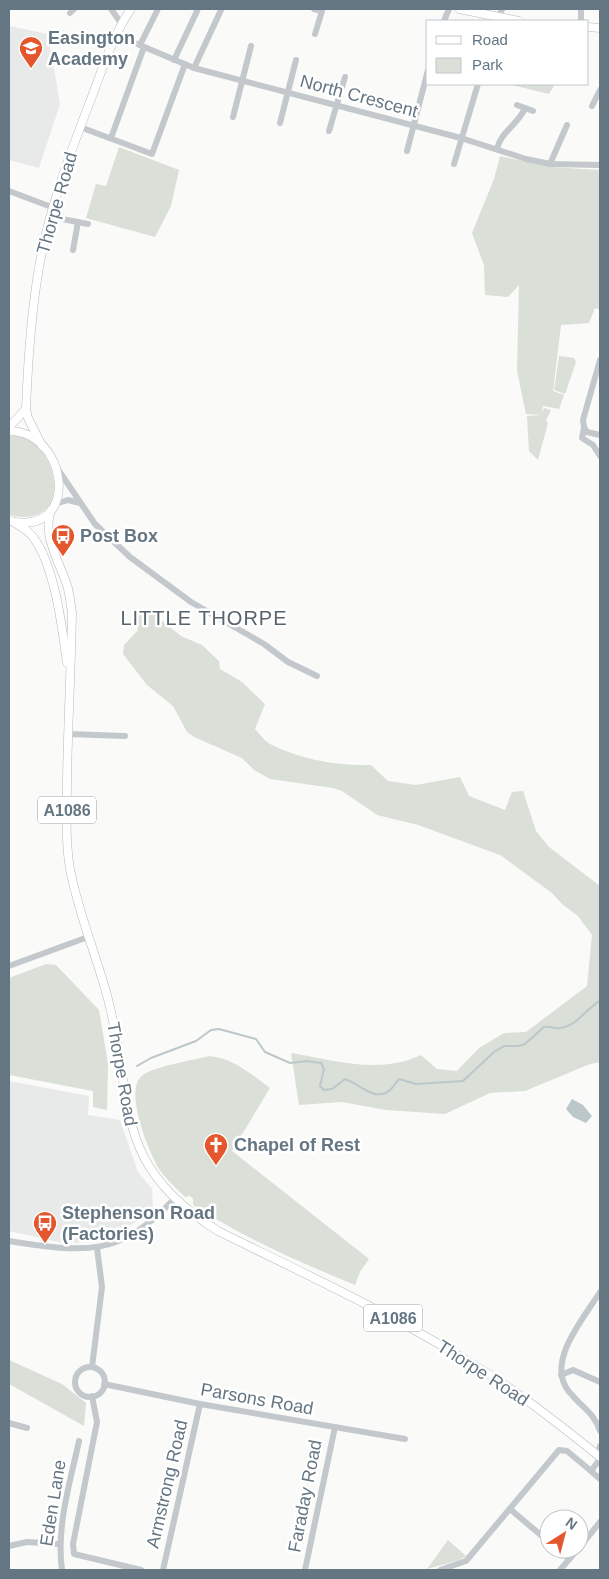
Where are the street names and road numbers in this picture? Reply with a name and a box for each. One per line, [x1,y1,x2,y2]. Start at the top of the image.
street label: North Crescent [298,71,420,121]
street label: Thorpe Road [33,150,81,256]
road number: A1086 [38,796,96,824]
street label: Thorpe Road [103,1021,141,1127]
road number: A1086 [364,1305,422,1332]
street label: Thorpe Road [433,1336,533,1410]
street label: Parsons Road [199,1379,315,1419]
street label: Armstrong Road [143,1418,191,1550]
street label: Faraday Road [284,1438,326,1554]
street label: Eden Lane [36,1458,70,1548]

